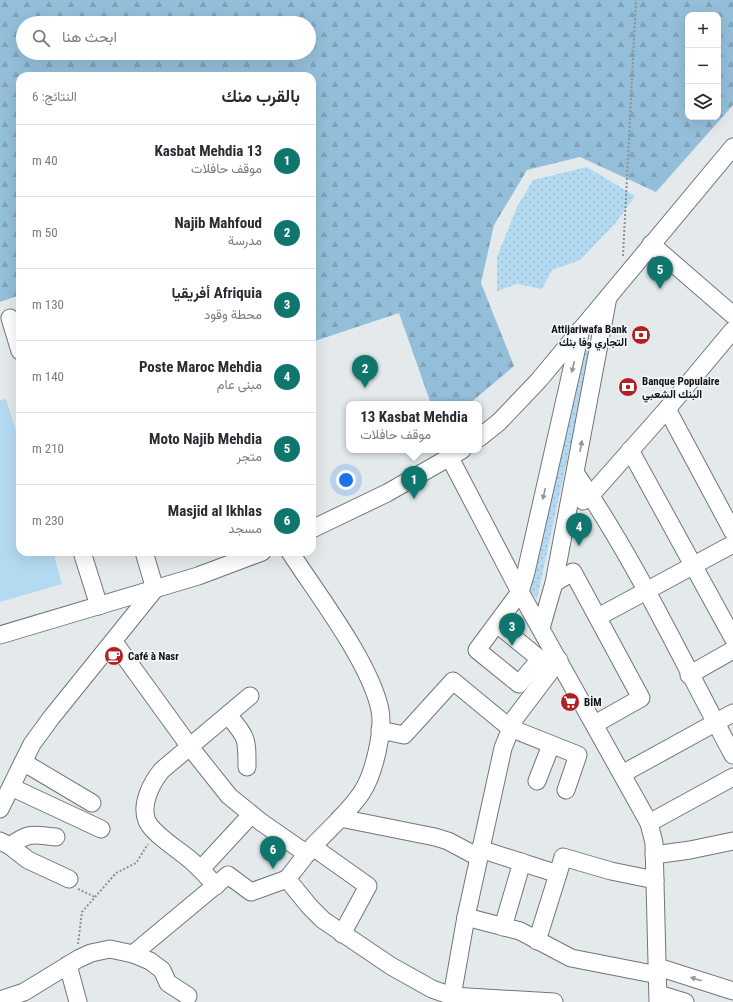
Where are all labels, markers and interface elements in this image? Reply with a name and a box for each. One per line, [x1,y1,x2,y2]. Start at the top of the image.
map controls [685,12,721,120]
button: + [685,12,721,48]
search box [16,16,316,60]
icon: search [30,27,52,49]
text: ابحث هنا [62,28,117,46]
button: − [685,48,721,84]
button: layers [685,84,721,120]
text: بالقرب منك [221,86,300,106]
text: النتائج: 6 [32,89,77,104]
text: 13 Kasbat Mehdia [154,142,262,160]
text: 40 m [32,153,58,168]
text: 1 [284,153,290,168]
text: موقف حافلات [191,161,262,176]
text: Najib Mahfoud [174,214,262,232]
text: 50 m [32,225,58,240]
text: 2 [284,225,290,240]
text: مدرسة [228,233,262,248]
pin: 5 [647,256,673,289]
text: Afriquia أفريقيا [172,284,262,302]
text: 130 m [32,297,64,312]
text: 3 [284,297,290,312]
text: محطة وقود [204,307,262,322]
place label: Attijariwafa Bank التجاري وفا بنك [551,323,628,351]
bank icon: Attijariwafa Bank التجاري وفا بنك [630,324,652,346]
pin: 2 [352,355,378,388]
text: Poste Maroc Mehdia [139,358,262,376]
one-way arrow [569,361,575,373]
text: 140 m [32,369,64,384]
text: 4 [284,369,290,384]
place label: Banque Populaire البنك الشعبي [642,375,719,403]
bank icon: Banque Populaire البنك الشعبي [617,376,639,398]
text: مبنى عام [217,377,262,392]
popup [346,401,482,453]
text: 13 Kasbat Mehdia [360,408,468,426]
text: موقف حافلات [360,427,431,442]
text: Moto Najib Mehdia [149,430,262,448]
one-way arrow [578,440,584,452]
text: 210 m [32,441,64,456]
text: 5 [284,441,290,456]
text: متجر [237,449,262,464]
pin: 1 [401,466,427,499]
your location [336,470,356,490]
one-way arrow [541,487,547,500]
text: Masjid al Ikhlas [168,502,262,520]
text: 230 m [32,513,64,528]
text: 6 [284,513,290,528]
pin: 4 [566,513,592,546]
text: مسجد [228,521,262,536]
pin: 3 [499,613,525,646]
cafe icon: Café à Nasr [103,645,125,667]
place label: Café à Nasr [128,650,179,663]
supermarket icon: BİM [559,691,581,713]
place label: BİM [584,695,601,709]
pin: 6 [260,836,286,869]
one-way arrow [690,976,702,982]

